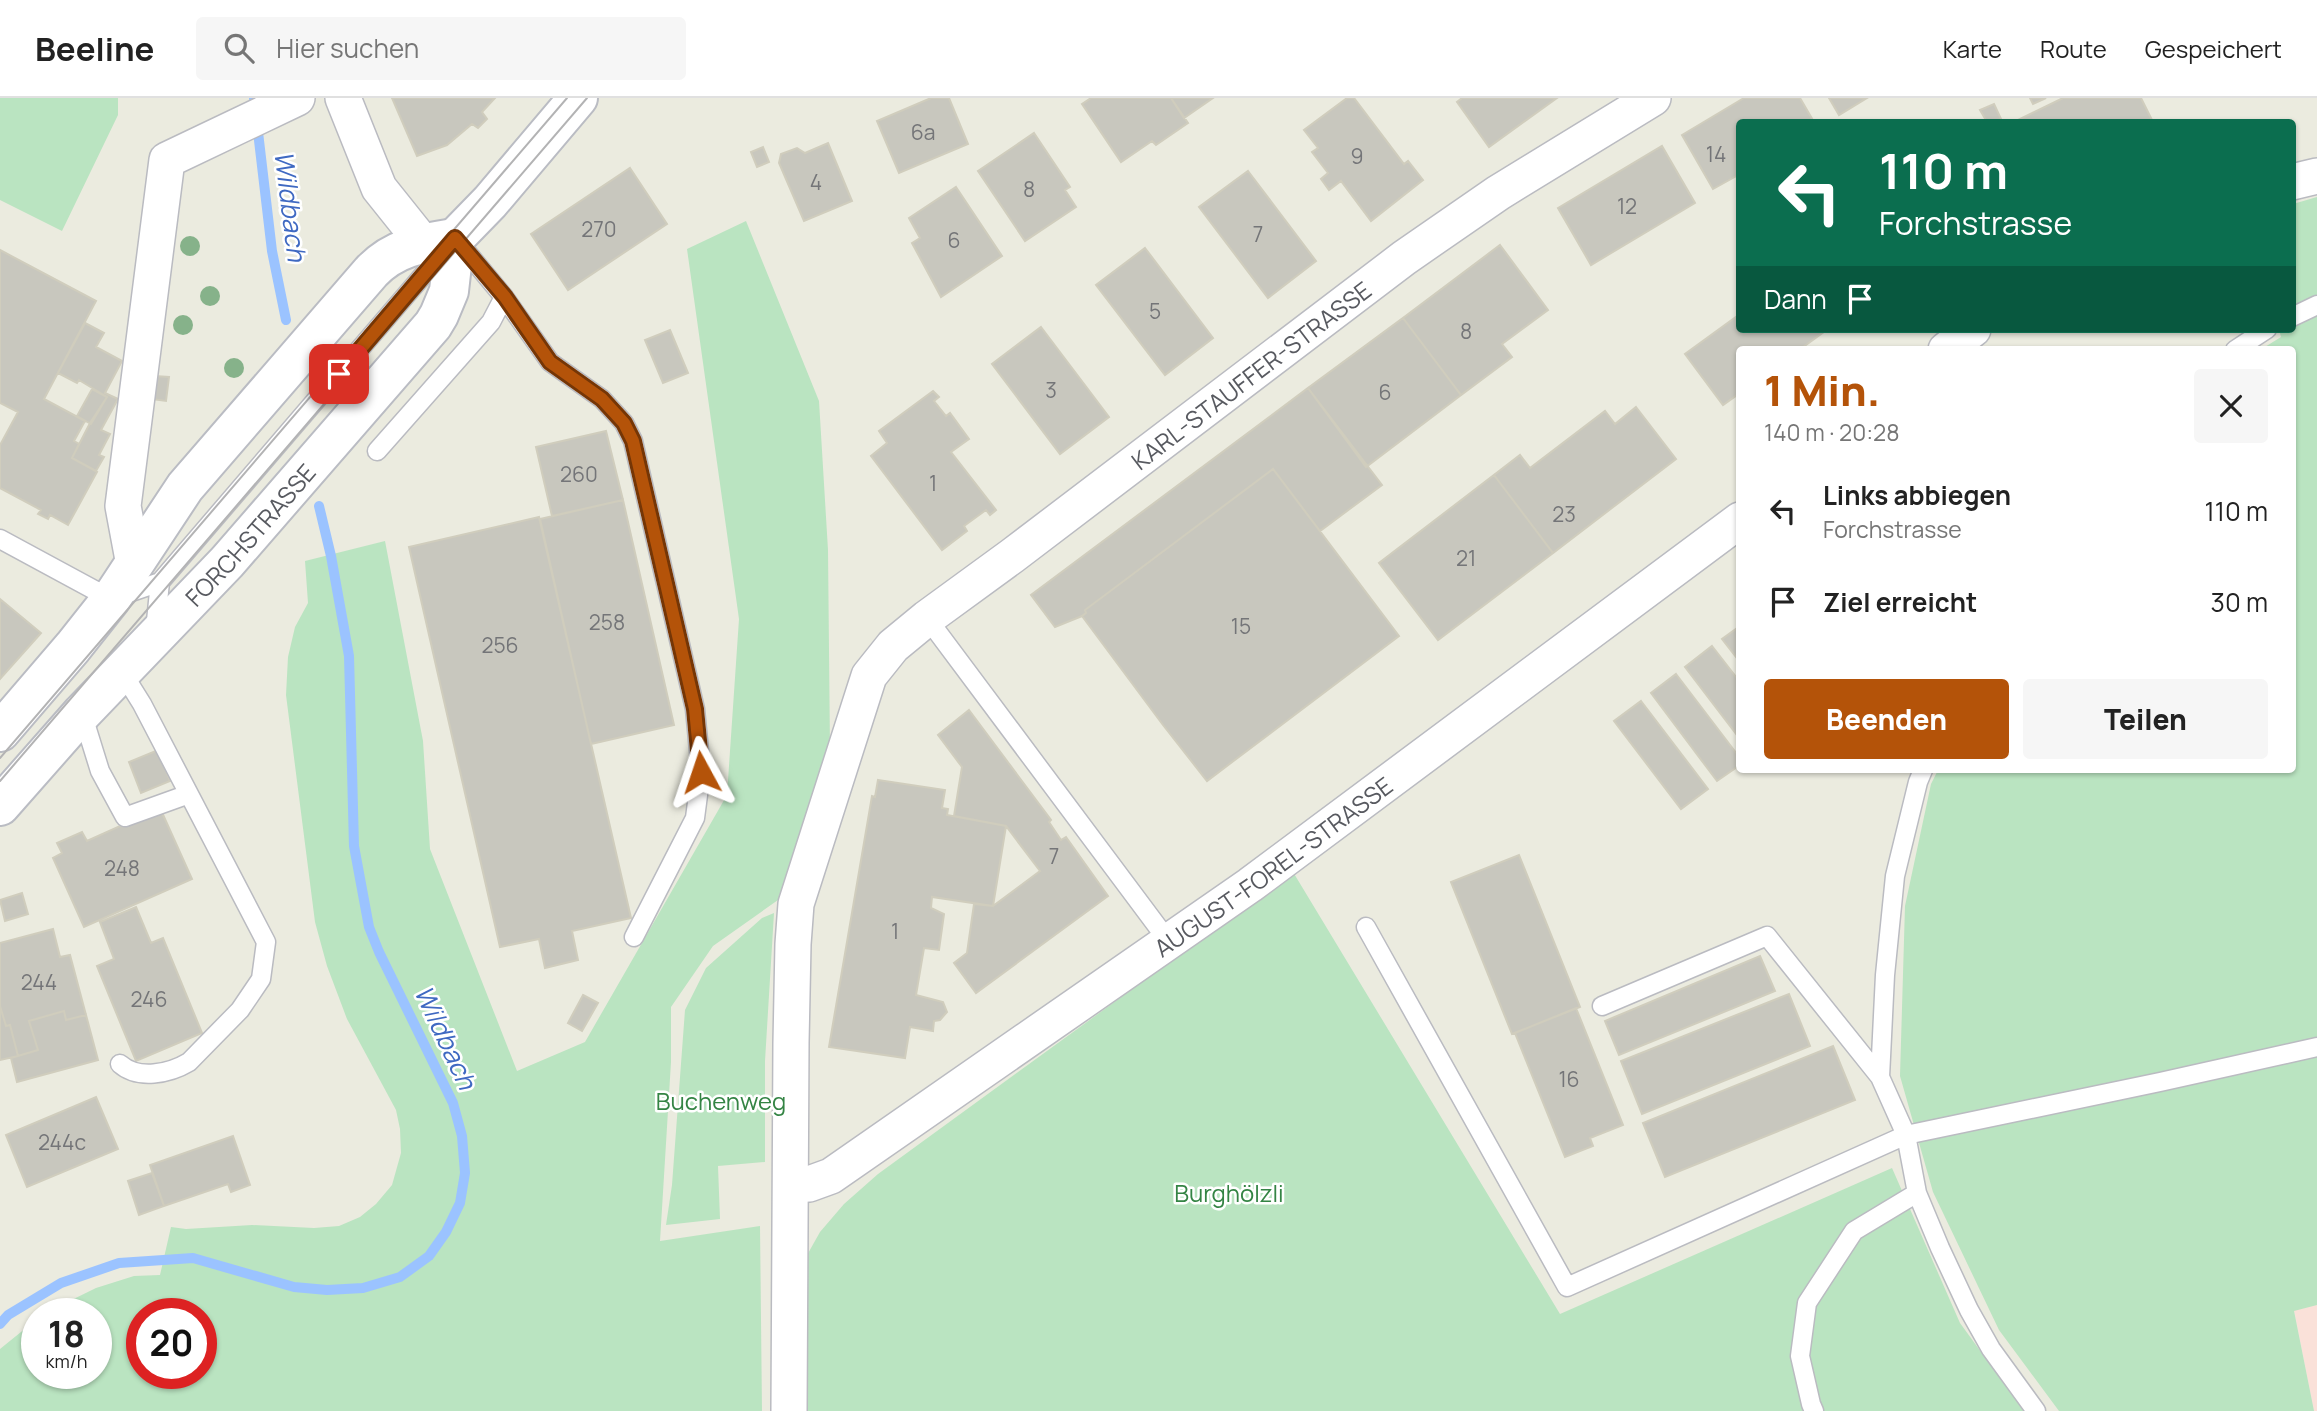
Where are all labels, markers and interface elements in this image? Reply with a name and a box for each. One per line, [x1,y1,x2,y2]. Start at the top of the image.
search box [196,17,686,80]
text: Beeline [35,26,154,71]
icon: search [220,29,258,67]
text: Hier suchen [276,30,419,66]
text: Karte [1943,32,2002,65]
text: Route [2040,32,2107,65]
text: Gespeichert [2145,32,2282,65]
house number: 6a [911,118,935,146]
text: 110 m [1879,137,2008,204]
house number: 14 [1706,140,1726,168]
house number: 9 [1350,142,1364,170]
icon: left [1764,147,1855,238]
water label: Wildbach [266,149,316,265]
house number: 4 [810,168,822,196]
house number: 8 [1023,175,1035,203]
house number: 12 [1617,192,1637,220]
text: Forchstrasse [1879,201,2072,245]
house number: 270 [581,215,617,243]
house number: 7 [1253,220,1263,248]
house number: 6 [947,226,961,254]
street label: KARL-STAUFFER-STRASSE [1124,273,1377,476]
icon: arrive [1841,280,1879,318]
text: Dann [1764,281,1827,317]
house number: 5 [1149,297,1161,325]
house number: 8 [1460,317,1472,345]
pin [309,344,369,404]
icon: arrive [320,355,358,393]
text: 1 Min. [1764,361,1880,419]
button: close [2194,369,2268,443]
house number: 3 [1045,376,1057,404]
house number: 6 [1378,378,1392,406]
text: 140 m · 20:28 [1764,416,1900,448]
street label: FORCHSTRASSE [177,456,322,613]
house number: 260 [560,460,598,488]
house number: 1 [929,469,937,497]
text: Links abbiegen [1823,477,2011,513]
icon: left [1764,492,1802,530]
text: 110 m [2205,493,2268,529]
house number: 23 [1552,500,1576,528]
text: Forchstrasse [1823,513,1962,545]
house number: 21 [1456,544,1476,572]
icon: arrive [1764,583,1802,621]
text: Ziel erreicht [1823,584,1977,620]
text: 30 m [2211,584,2268,620]
house number: 258 [589,608,625,636]
house number: 15 [1231,612,1251,640]
house number: 256 [481,631,519,659]
button: Beenden [1764,679,2009,759]
button: Teilen [2023,679,2268,759]
position arrow [664,735,738,809]
street label: AUGUST-FOREL-STRASSE [1147,768,1399,964]
house number: 7 [1049,842,1059,870]
house number: 248 [104,854,140,882]
house number: 1 [891,917,899,945]
house number: 244 [21,968,57,996]
water label: Wildbach [406,979,486,1096]
house number: 246 [131,985,167,1013]
house number: 16 [1558,1065,1580,1093]
park label: Buchenweg [656,1084,786,1117]
house number: 244c [38,1128,86,1156]
park label: Burghölzli [1174,1176,1284,1209]
speed limit sign: 20 [126,1298,217,1389]
text: 18 [48,1310,85,1358]
text: km/h [46,1349,87,1373]

